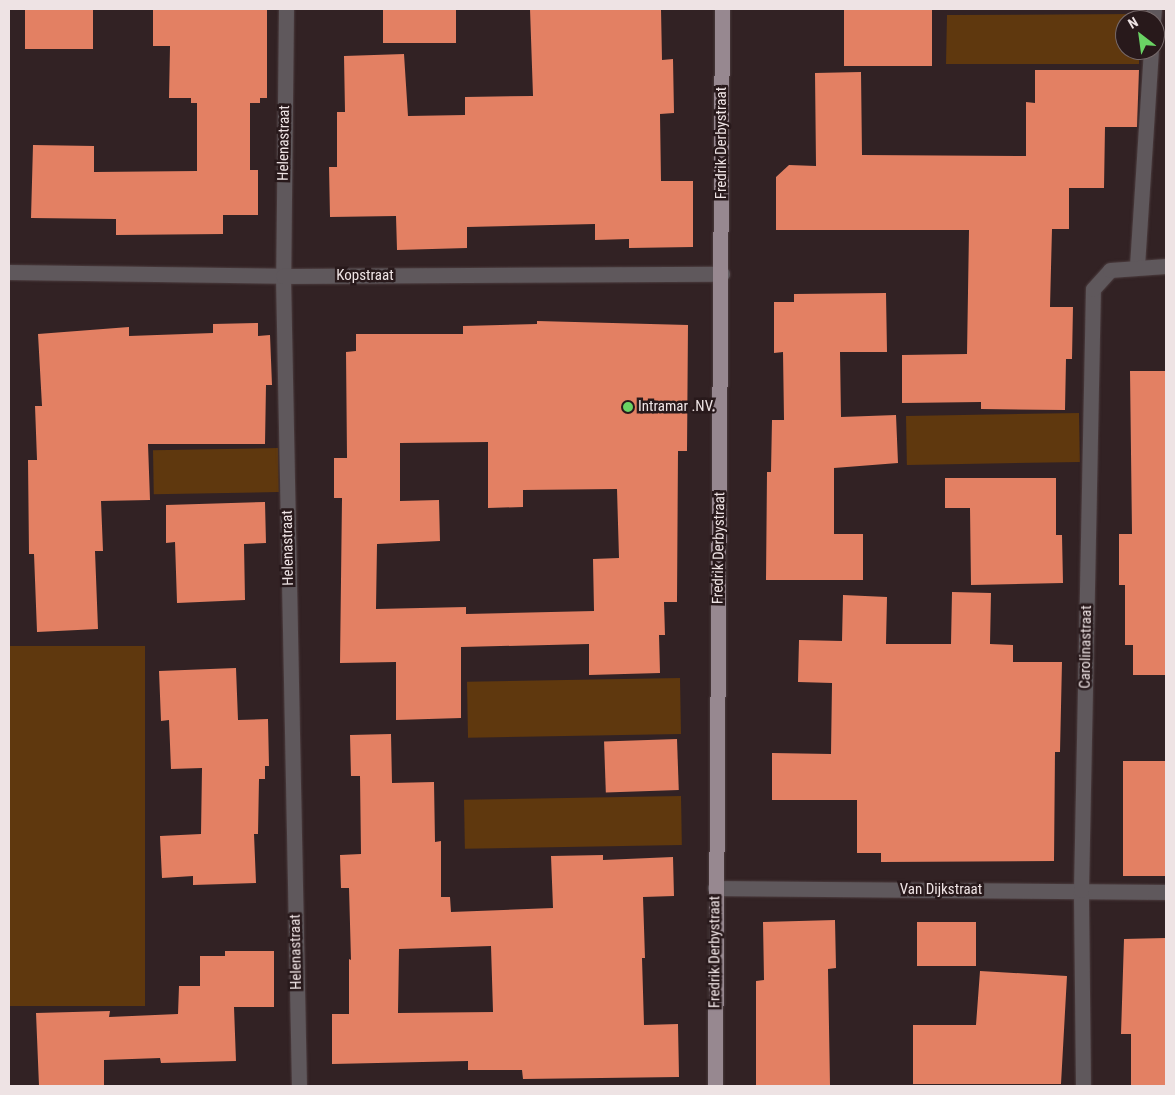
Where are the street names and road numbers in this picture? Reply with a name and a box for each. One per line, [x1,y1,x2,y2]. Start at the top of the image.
street label: Fredrik Derbystraat [713,87,731,199]
street label: Helenastraat [274,105,294,181]
street label: Kopstraat [336,267,394,285]
street label: Fredrik Derbystraat [709,492,729,604]
street label: Helenastraat [278,510,298,586]
street label: Carolinastraat [1076,605,1096,689]
street label: Van Dijkstraat [900,881,982,899]
street label: Fredrik Derbystraat [706,896,724,1008]
street label: Helenastraat [286,914,306,990]

